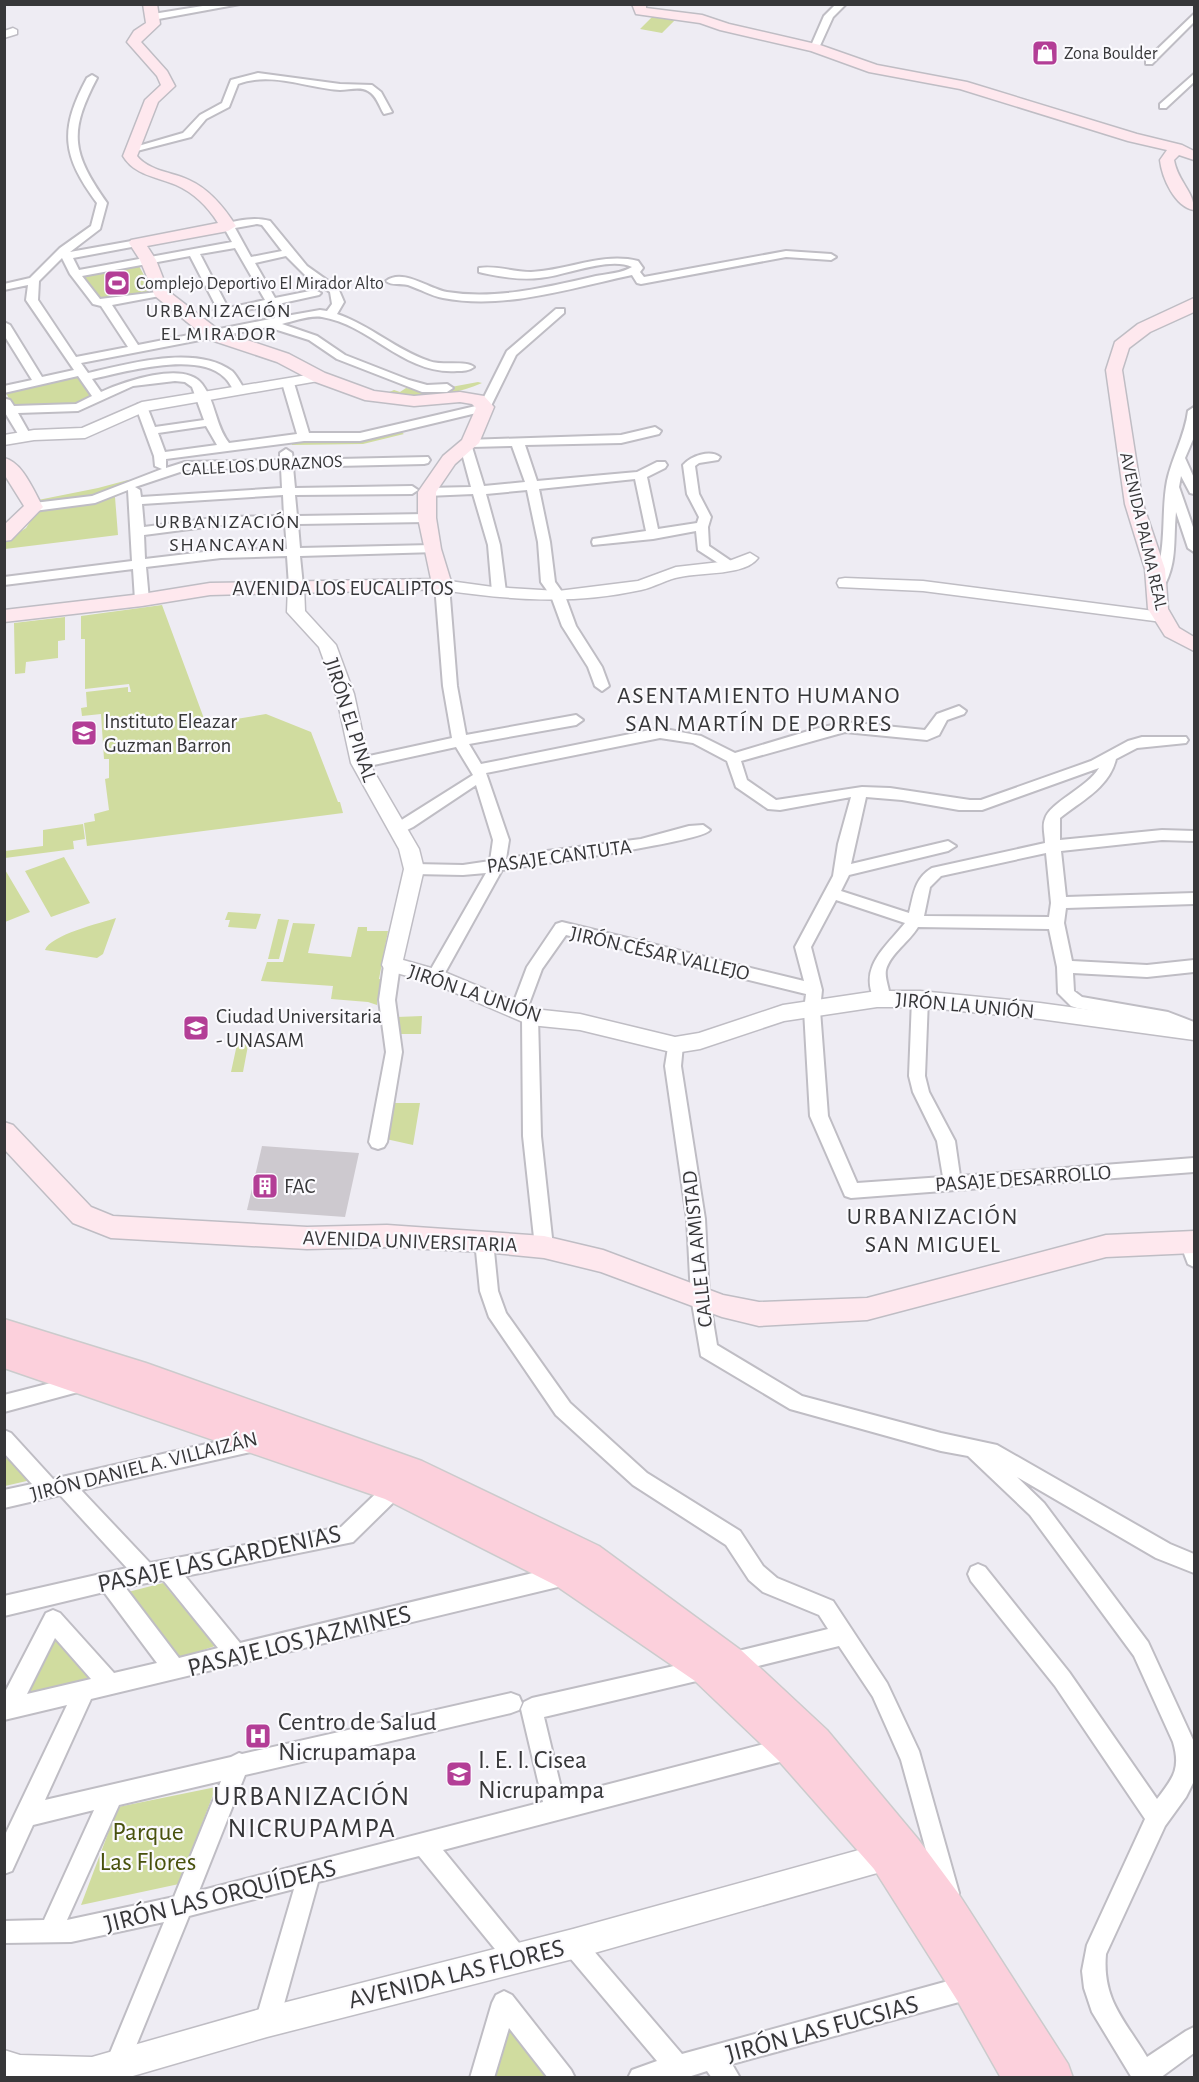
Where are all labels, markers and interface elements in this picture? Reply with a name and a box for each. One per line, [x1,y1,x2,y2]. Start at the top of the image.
shop icon: Zona Boulder [1030,38,1060,68]
place label: Zona Boulder [1064,45,1158,63]
sports icon: Complejo Deportivo El Mirador Alto [102,268,132,298]
place label: Complejo Deportivo El Mirador Alto [136,275,384,293]
district label: URBANIZACIÓN EL MIRADOR [146,300,292,344]
street label: AVENIDA PALMA REAL [1116,451,1170,612]
street label: CALLE LOS DURAZNOS [181,453,343,479]
district label: URBANIZACIÓN SHANCAYAN [155,511,301,555]
street label: AVENIDA LOS EUCALIPTOS [232,578,454,599]
street label: JIRÓN EL PINAL [321,655,382,785]
district label: ASENTAMIENTO HUMANO SAN MARTÍN DE PORRES [617,684,901,736]
place label: Instituto Eleazar Guzman Barron [104,711,237,756]
school or university icon: Instituto Eleazar Guzman Barron [69,718,99,748]
street label: PASAJE CANTUTA [485,836,633,877]
street label: JIRÓN CÉSAR VALLEJO [568,921,752,984]
street label: JIRÓN LA UNIÓN [405,959,545,1026]
street label: JIRÓN LA UNIÓN [895,987,1036,1022]
place label: Ciudad Universitaria - UNASAM [216,1006,382,1051]
school or university icon: Ciudad Universitaria - UNASAM [181,1013,211,1043]
street label: PASAJE DESARROLLO [934,1162,1112,1195]
street label: CALLE LA AMISTAD [679,1170,716,1328]
building icon: FAC [250,1171,280,1201]
place label: FAC [284,1176,315,1197]
district label: URBANIZACIÓN SAN MIGUEL [847,1203,1019,1257]
street label: AVENIDA UNIVERSITARIA [302,1227,518,1256]
street label: JIRÓN DANIEL A. VILLAIZÁN [28,1426,260,1505]
street label: PASAJE LAS GARDENIAS [95,1520,343,1598]
street label: PASAJE LOS JAZMINES [185,1601,414,1681]
place label: Centro de Salud Nicrupamapa [278,1709,437,1765]
hospital icon: Centro de Salud Nicrupamapa [243,1721,273,1751]
place label: I. E. I. Cisea Nicrupampa [478,1747,605,1803]
school or university icon: I. E. I. Cisea Nicrupampa [444,1759,474,1789]
district label: URBANIZACIÓN NICRUPAMPA [213,1780,411,1843]
park label: Parque Las Flores [100,1819,196,1875]
street label: JIRÓN LAS ORQUÍDEAS [101,1853,339,1937]
street label: AVENIDA LAS FLORES [346,1935,567,2013]
street label: JIRÓN LAS FUCSIAS [723,1989,921,2067]

